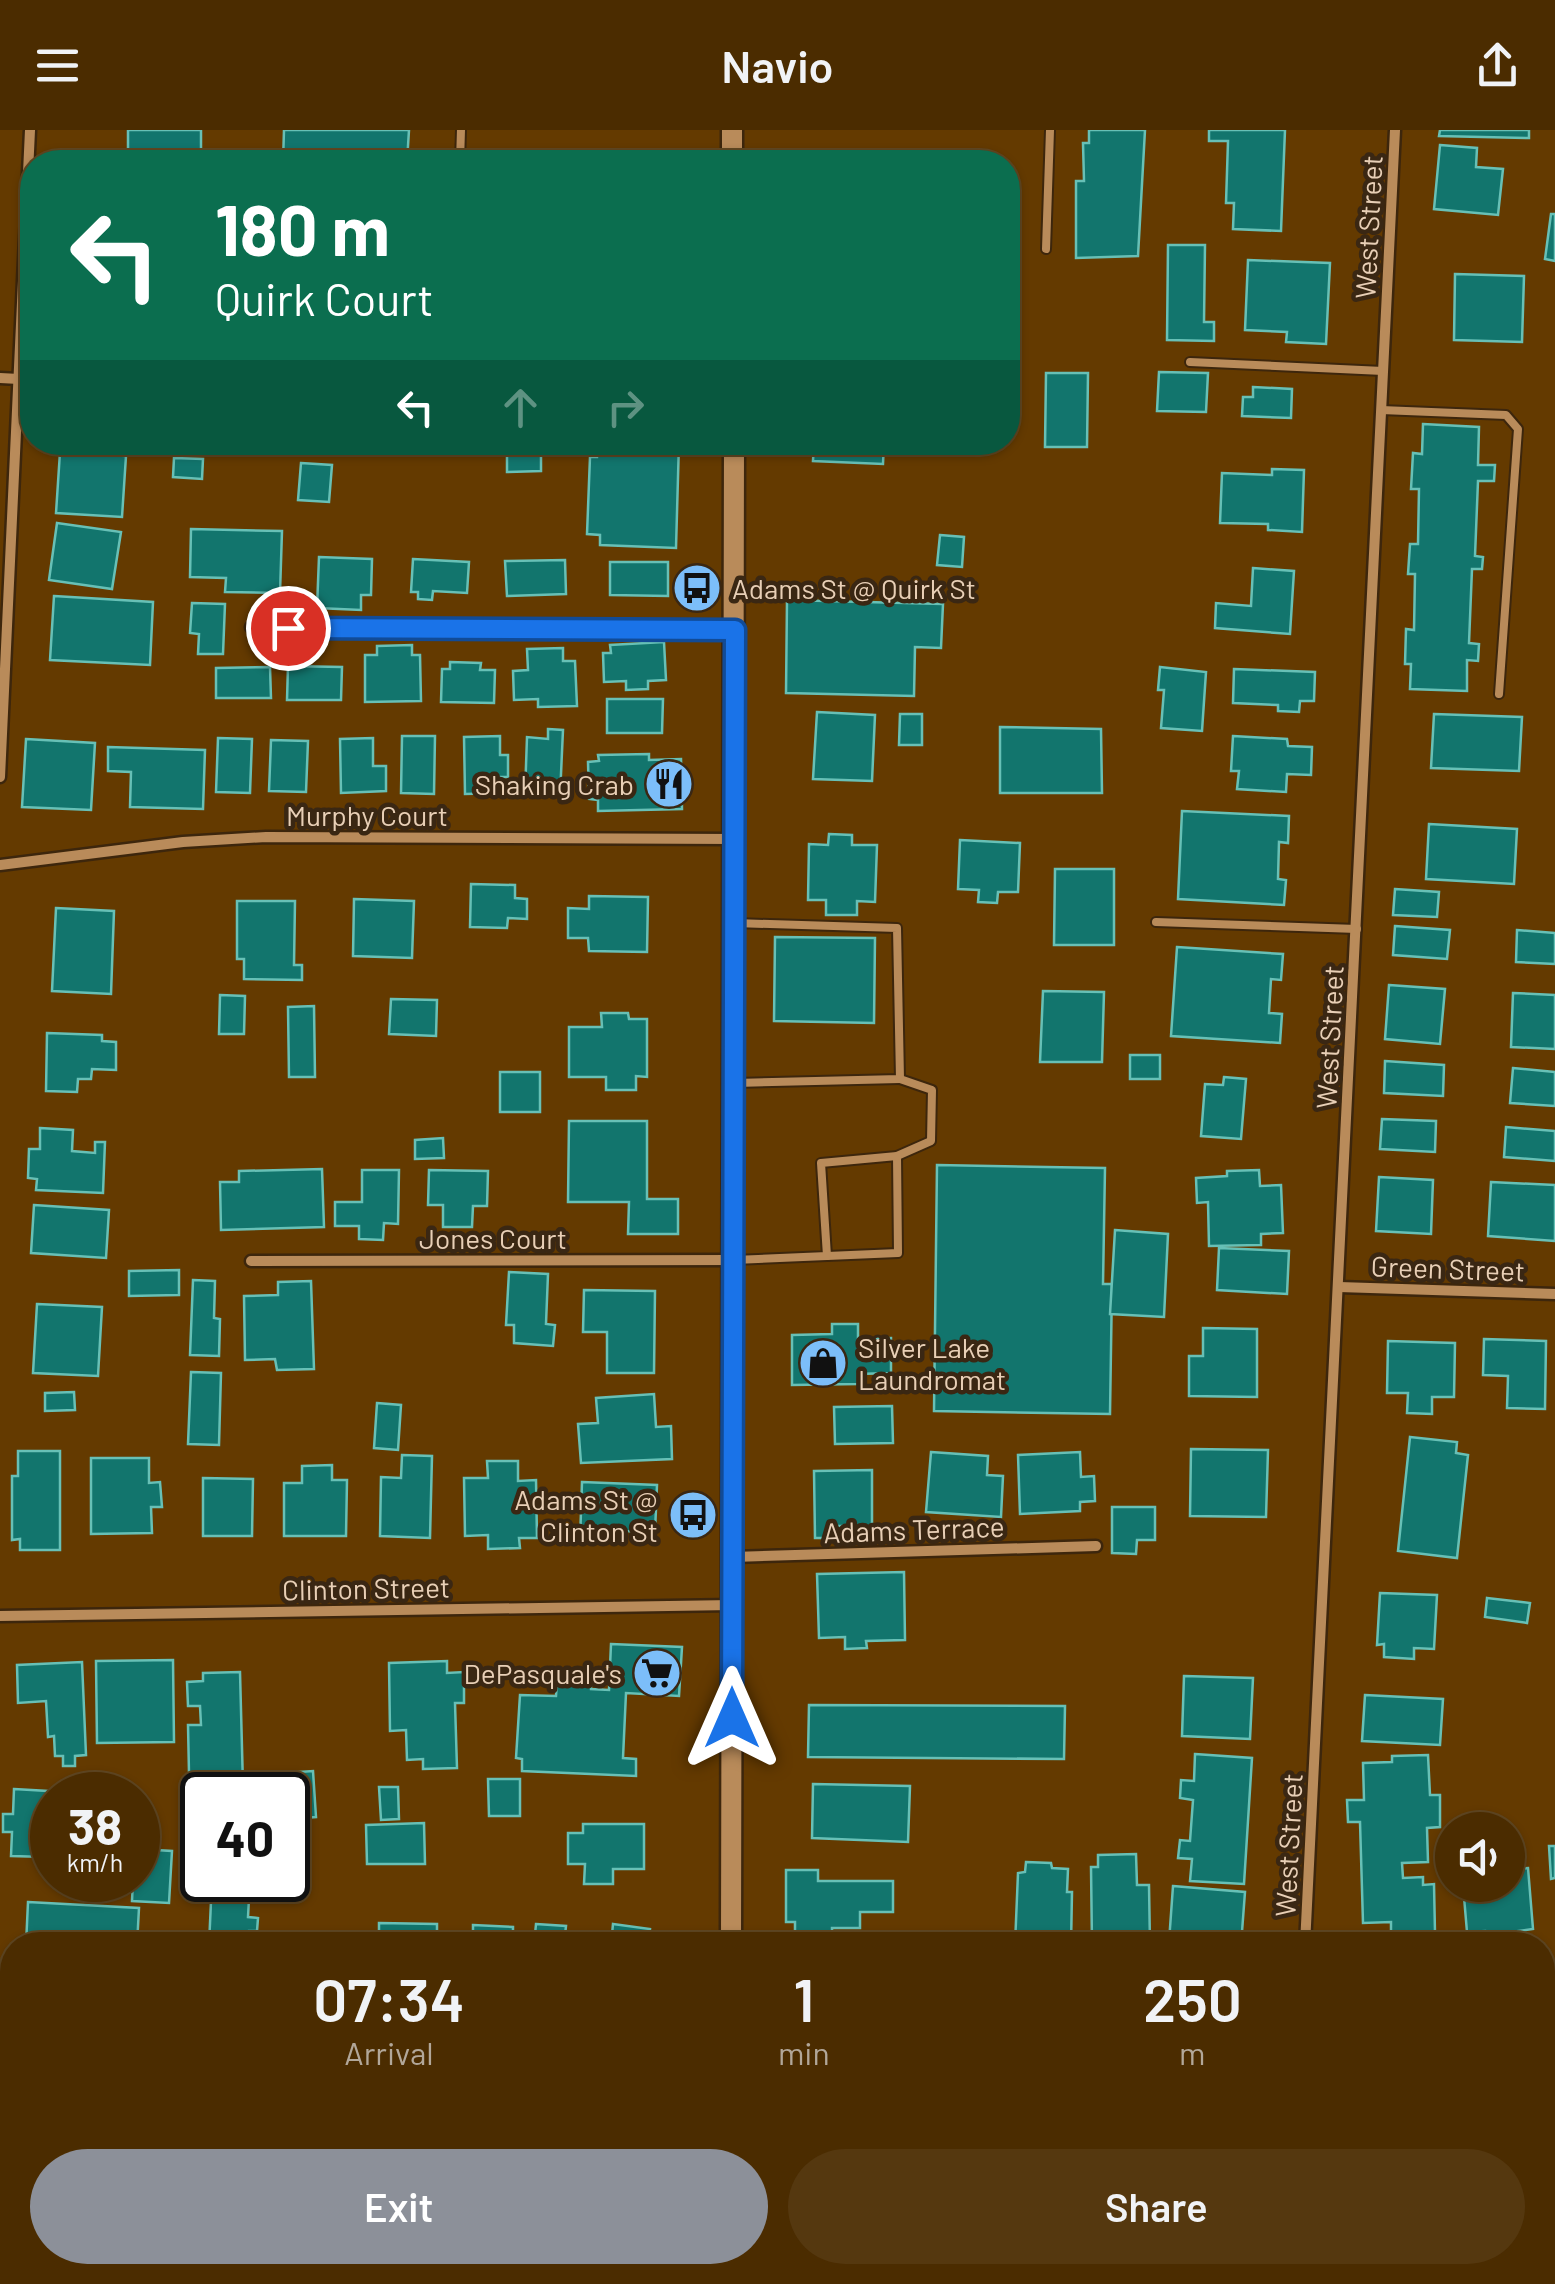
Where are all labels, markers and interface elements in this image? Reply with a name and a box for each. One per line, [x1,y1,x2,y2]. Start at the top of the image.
icon: menu [30,38,85,93]
text: Navio [721,38,834,92]
icon: share [1470,38,1525,93]
street label: West Street [1347,154,1389,300]
text: 180 m [215,186,390,270]
icon: left [50,190,180,320]
text: Quirk Court [215,271,434,325]
icon: left [388,380,443,435]
icon: ahead [493,380,548,435]
icon: right [598,380,653,435]
bus stop icon: Adams St @ Quirk St [671,562,723,614]
place label: Adams St @ Quirk St [732,571,976,605]
pin [246,586,331,671]
icon: arrive [261,601,316,656]
restaurant icon: Shaking Crab [643,758,695,810]
place label: Shaking Crab [475,767,634,801]
street label: Murphy Court [286,798,448,832]
street label: West Street [1308,964,1350,1110]
street label: Jones Court [419,1221,567,1255]
street label: Green Street [1370,1248,1526,1288]
place label: Silver Lake Laundromat [858,1330,1006,1396]
shop icon: Silver Lake Laundromat [797,1337,849,1389]
place label: Adams St @ Clinton St [514,1482,658,1548]
bus stop icon: Adams St @ Clinton St [667,1489,719,1541]
street label: Adams Terrace [823,1509,1005,1549]
street label: Clinton Street [282,1570,450,1606]
supermarket icon: DePasquale's [631,1647,683,1699]
place label: DePasquale's [463,1656,622,1690]
position arrow [680,1666,784,1770]
speed limit sign: 40 [180,1772,310,1902]
street label: West Street [1267,1772,1309,1918]
text: 38 [68,1795,122,1855]
map controls [1435,1812,1525,1902]
button: sound [1435,1812,1525,1902]
text: km/h [67,1847,123,1877]
text: 07:34 [313,1962,465,2034]
text: 1 [793,1962,814,2034]
text: 250 [1143,1962,1242,2034]
text: Arrival [344,2033,434,2071]
text: min [778,2033,830,2071]
text: m [1179,2033,1206,2071]
button: Exit [30,2149,768,2264]
button: Share [788,2149,1525,2264]

